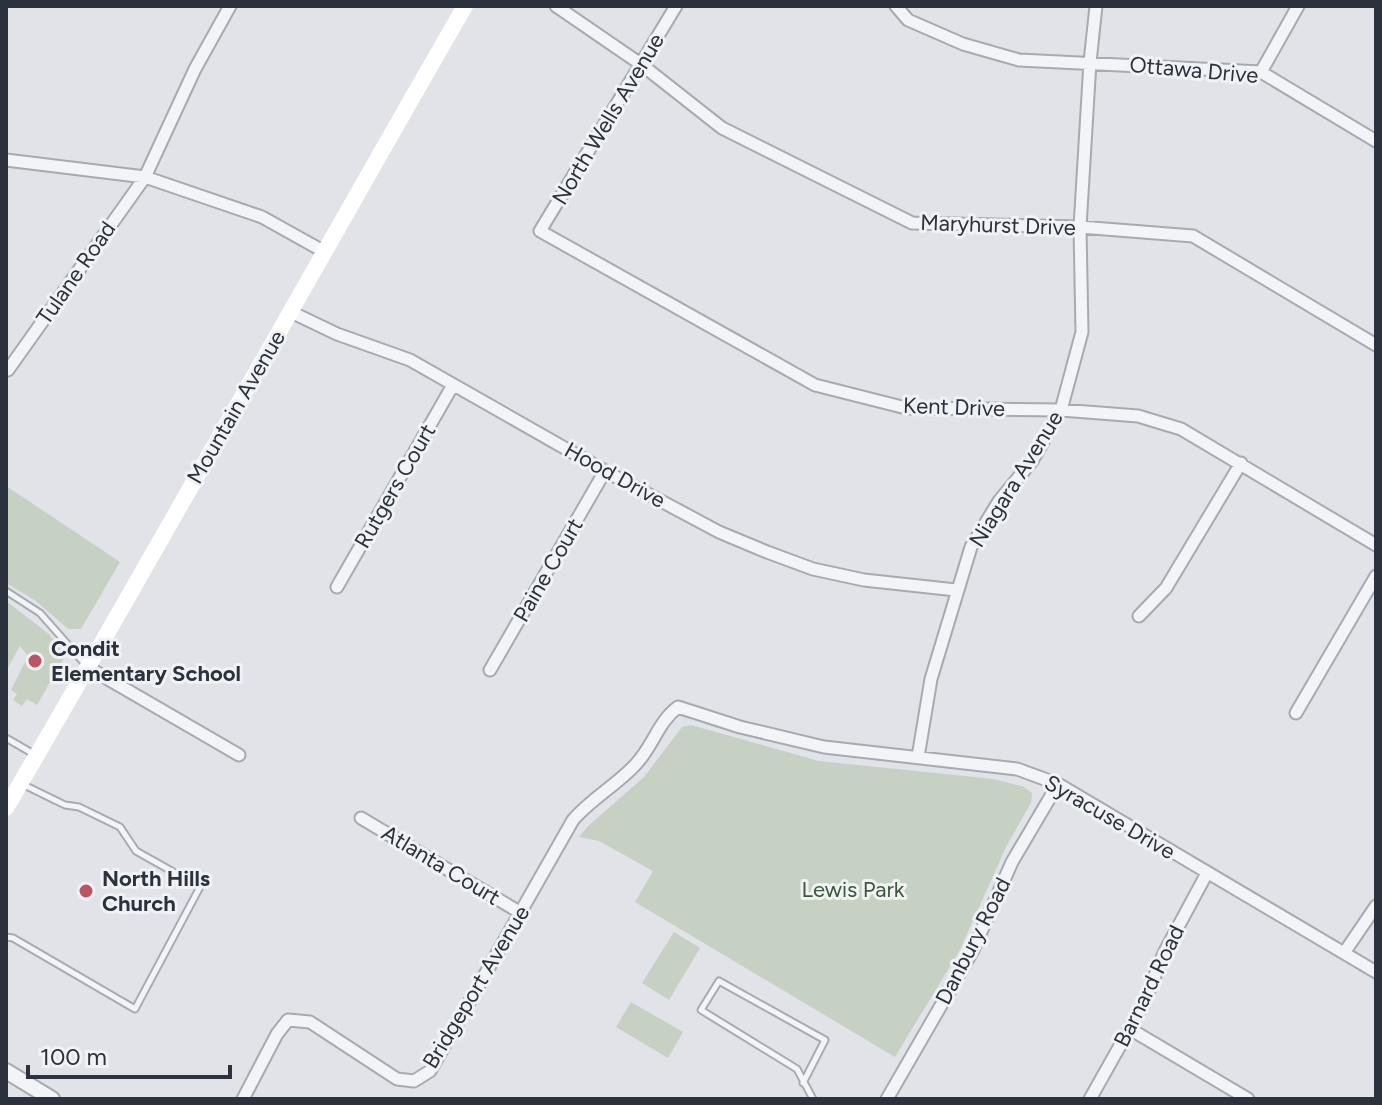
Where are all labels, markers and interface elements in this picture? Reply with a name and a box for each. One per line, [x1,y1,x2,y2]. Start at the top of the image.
street label: North Wells Avenue [546,28,670,210]
street label: Ottawa Drive [1128,51,1260,89]
street label: Maryhurst Drive [920,209,1076,241]
street label: Tulane Road [31,216,121,330]
street label: Mountain Avenue [181,326,291,488]
street label: Kent Drive [902,392,1006,422]
street label: Niagara Avenue [963,406,1069,552]
street label: Rutgers Court [349,419,441,553]
street label: Hood Drive [560,436,670,514]
street label: Paine Court [508,513,588,627]
place label: Condit Elementary School [51,635,241,687]
marker: Condit Elementary School [26,652,44,670]
street label: Syracuse Drive [1040,769,1180,865]
street label: Atlanta Court [377,819,505,911]
place label: North Hills Church [102,865,210,917]
street label: Danbury Road [929,873,1017,1009]
park label: Lewis Park [801,876,905,903]
marker: North Hills Church [77,882,95,900]
street label: Bridgeport Avenue [417,901,535,1073]
street label: Barnard Road [1108,921,1190,1051]
scale bar [28,1029,230,1079]
text: 100 m [40,1042,107,1071]

